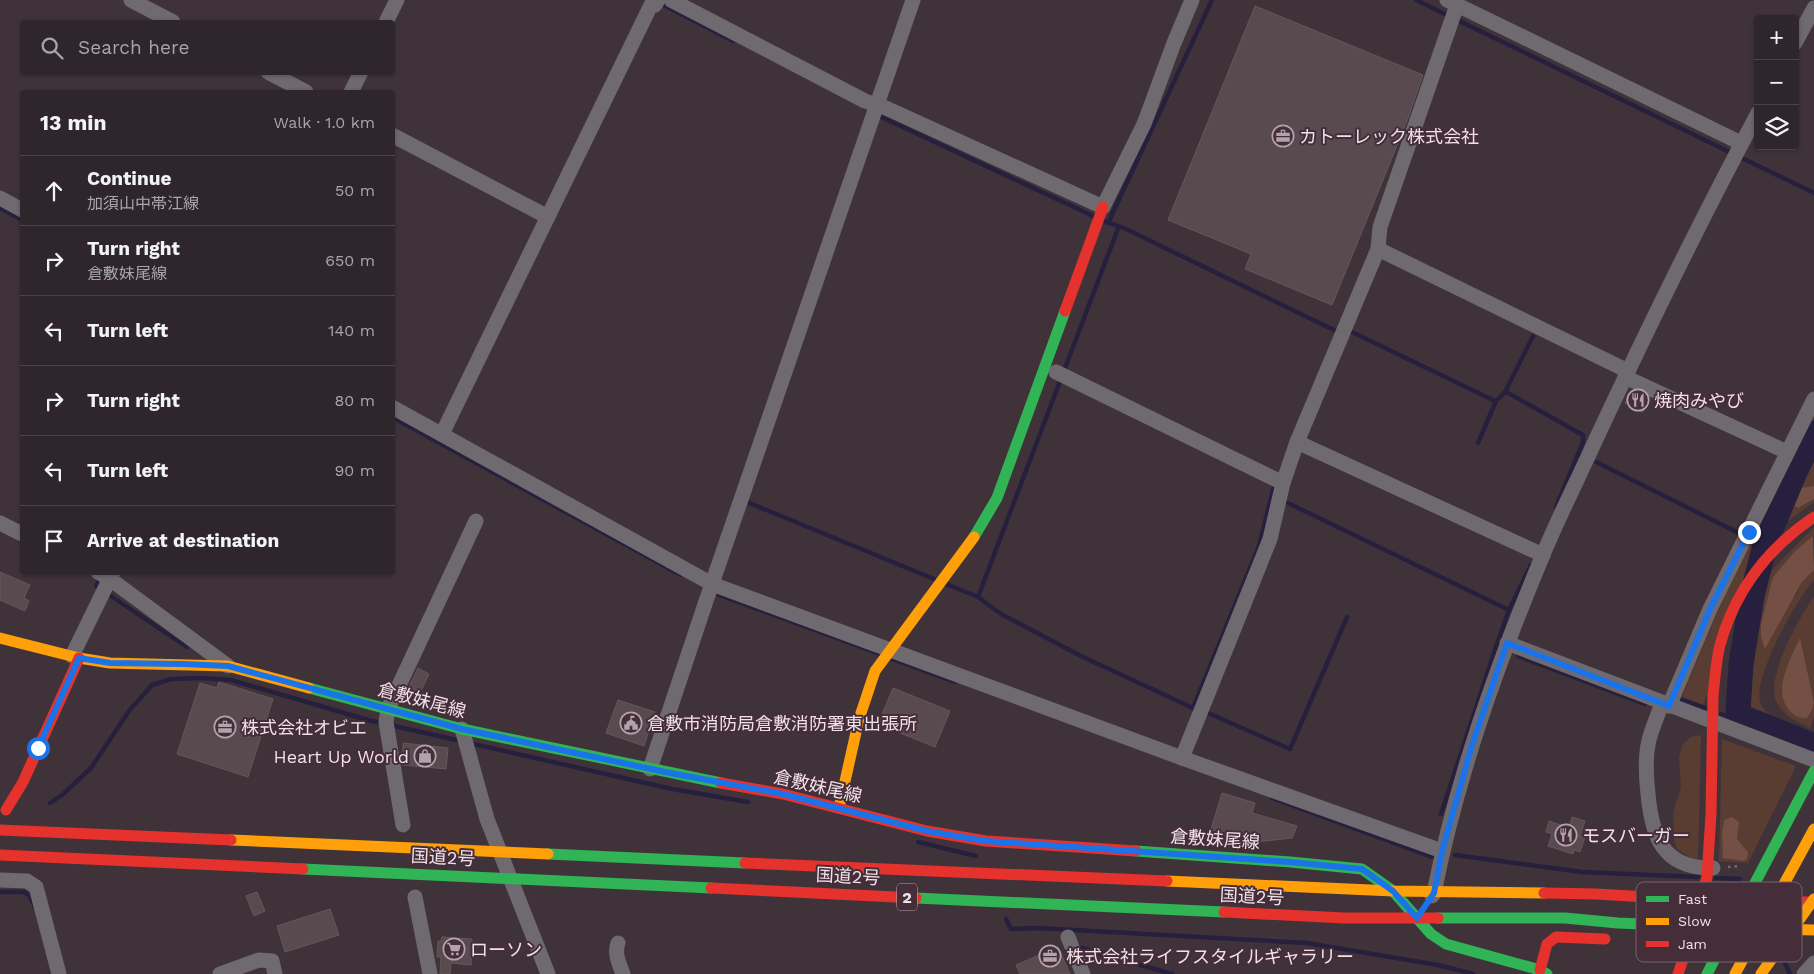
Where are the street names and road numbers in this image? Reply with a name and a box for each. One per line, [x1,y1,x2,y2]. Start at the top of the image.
street label: 倉敷妹尾線 [376,678,468,722]
street label: 倉敷妹尾線 [772,766,864,806]
street label: 倉敷妹尾線 [1169,825,1261,853]
street label: 国道2号 [410,845,476,869]
street label: 国道2号 [815,864,881,888]
road number: 2 [897,884,917,910]
street label: 国道2号 [1219,884,1285,908]

